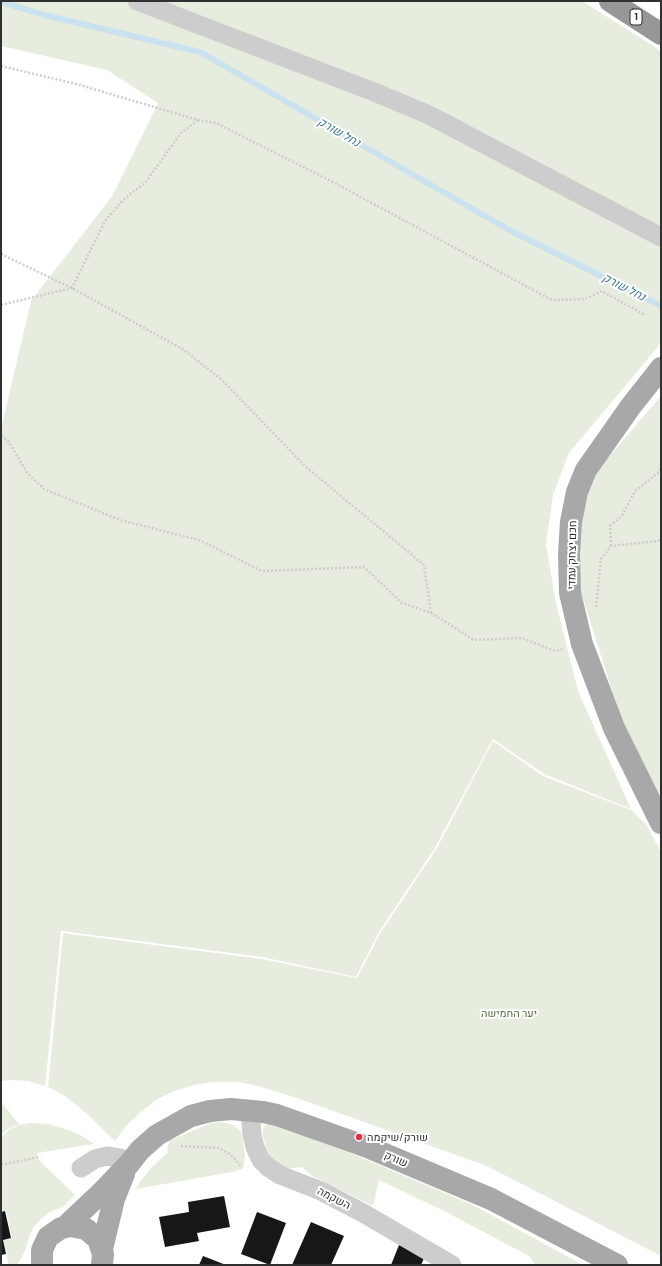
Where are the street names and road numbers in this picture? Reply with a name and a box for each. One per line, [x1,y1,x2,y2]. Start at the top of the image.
road number: 1 [630,9,642,25]
street label: חכם יצחק עמדי [565,520,579,590]
street label: שורק [382,1148,410,1170]
street label: השקמה [315,1184,353,1212]

